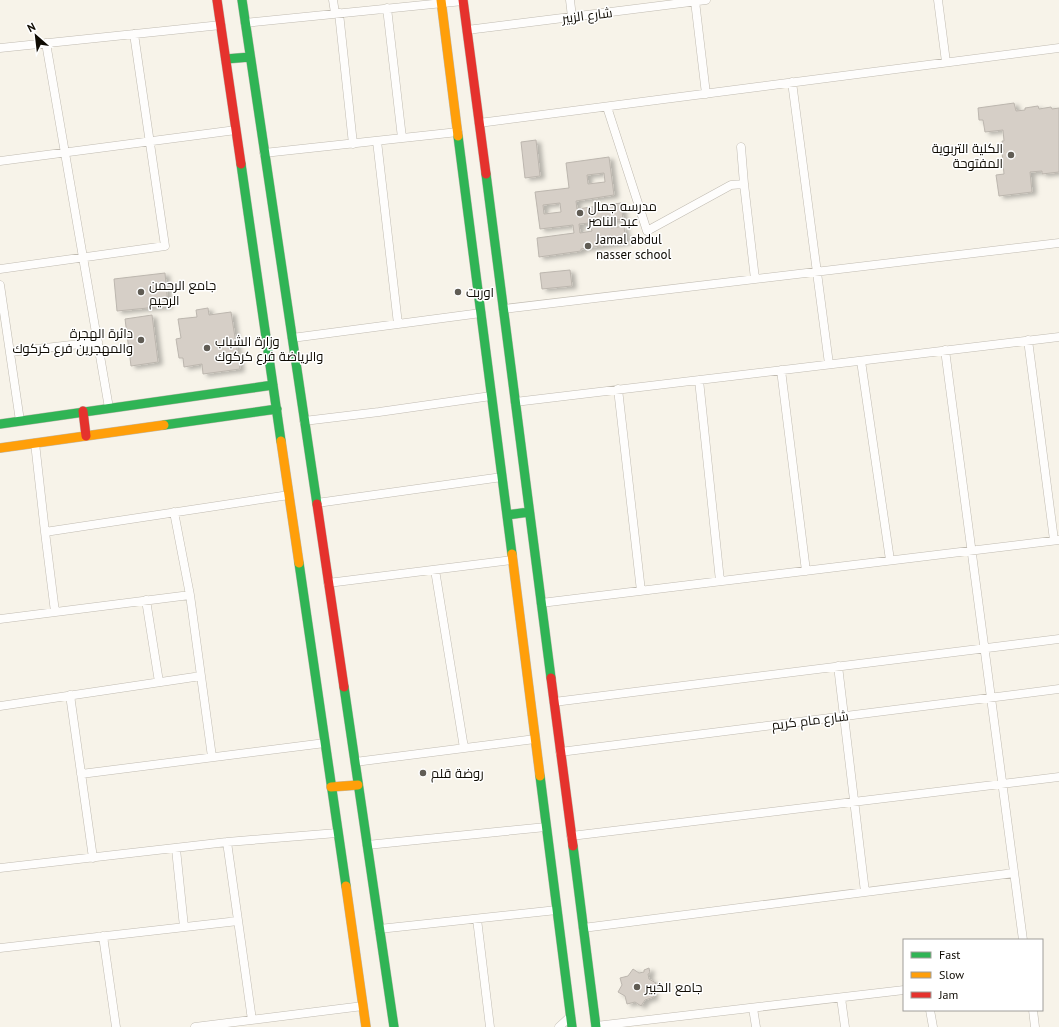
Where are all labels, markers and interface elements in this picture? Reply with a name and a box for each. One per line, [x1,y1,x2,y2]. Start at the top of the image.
street label: شارع الزبير [560,4,613,27]
north arrow [16,16,56,56]
text: N [25,19,38,35]
place label: الكلية التربوية المفتوحة [932,140,1003,172]
marker: الكلية التربوية المفتوحة [1006,150,1016,160]
place label: مدرسه جمال عبد الناصر [587,198,657,230]
marker: مدرسه جمال عبد الناصر [575,208,585,218]
place label: Jamal abdul nasser school [595,231,671,263]
marker: Jamal abdul nasser school [583,241,593,251]
place label: جامع الرحمن الرحيم [149,277,216,310]
place label: اوربت [466,284,494,301]
marker: جامع الرحمن الرحيم [136,287,146,297]
marker: اوربت [453,287,463,297]
place label: دائرة الهجرة والمهجرين فرع كركوك [12,325,133,357]
place label: وزارة الشباب والرياضة فرع كركوك [215,333,323,365]
marker: دائرة الهجرة والمهجرين فرع كركوك [136,335,146,345]
marker: وزارة الشباب والرياضة فرع كركوك [202,343,212,353]
street label: شارع مام كريم [771,707,850,735]
place label: روضة قلم [431,765,484,783]
marker: روضة قلم [418,768,428,778]
legend [903,939,1043,1011]
text: Fast [939,947,960,962]
text: Slow [939,967,964,982]
place label: جامع الخبير [644,979,703,996]
marker: جامع الخبير [632,982,642,992]
text: Jam [938,987,958,1002]

